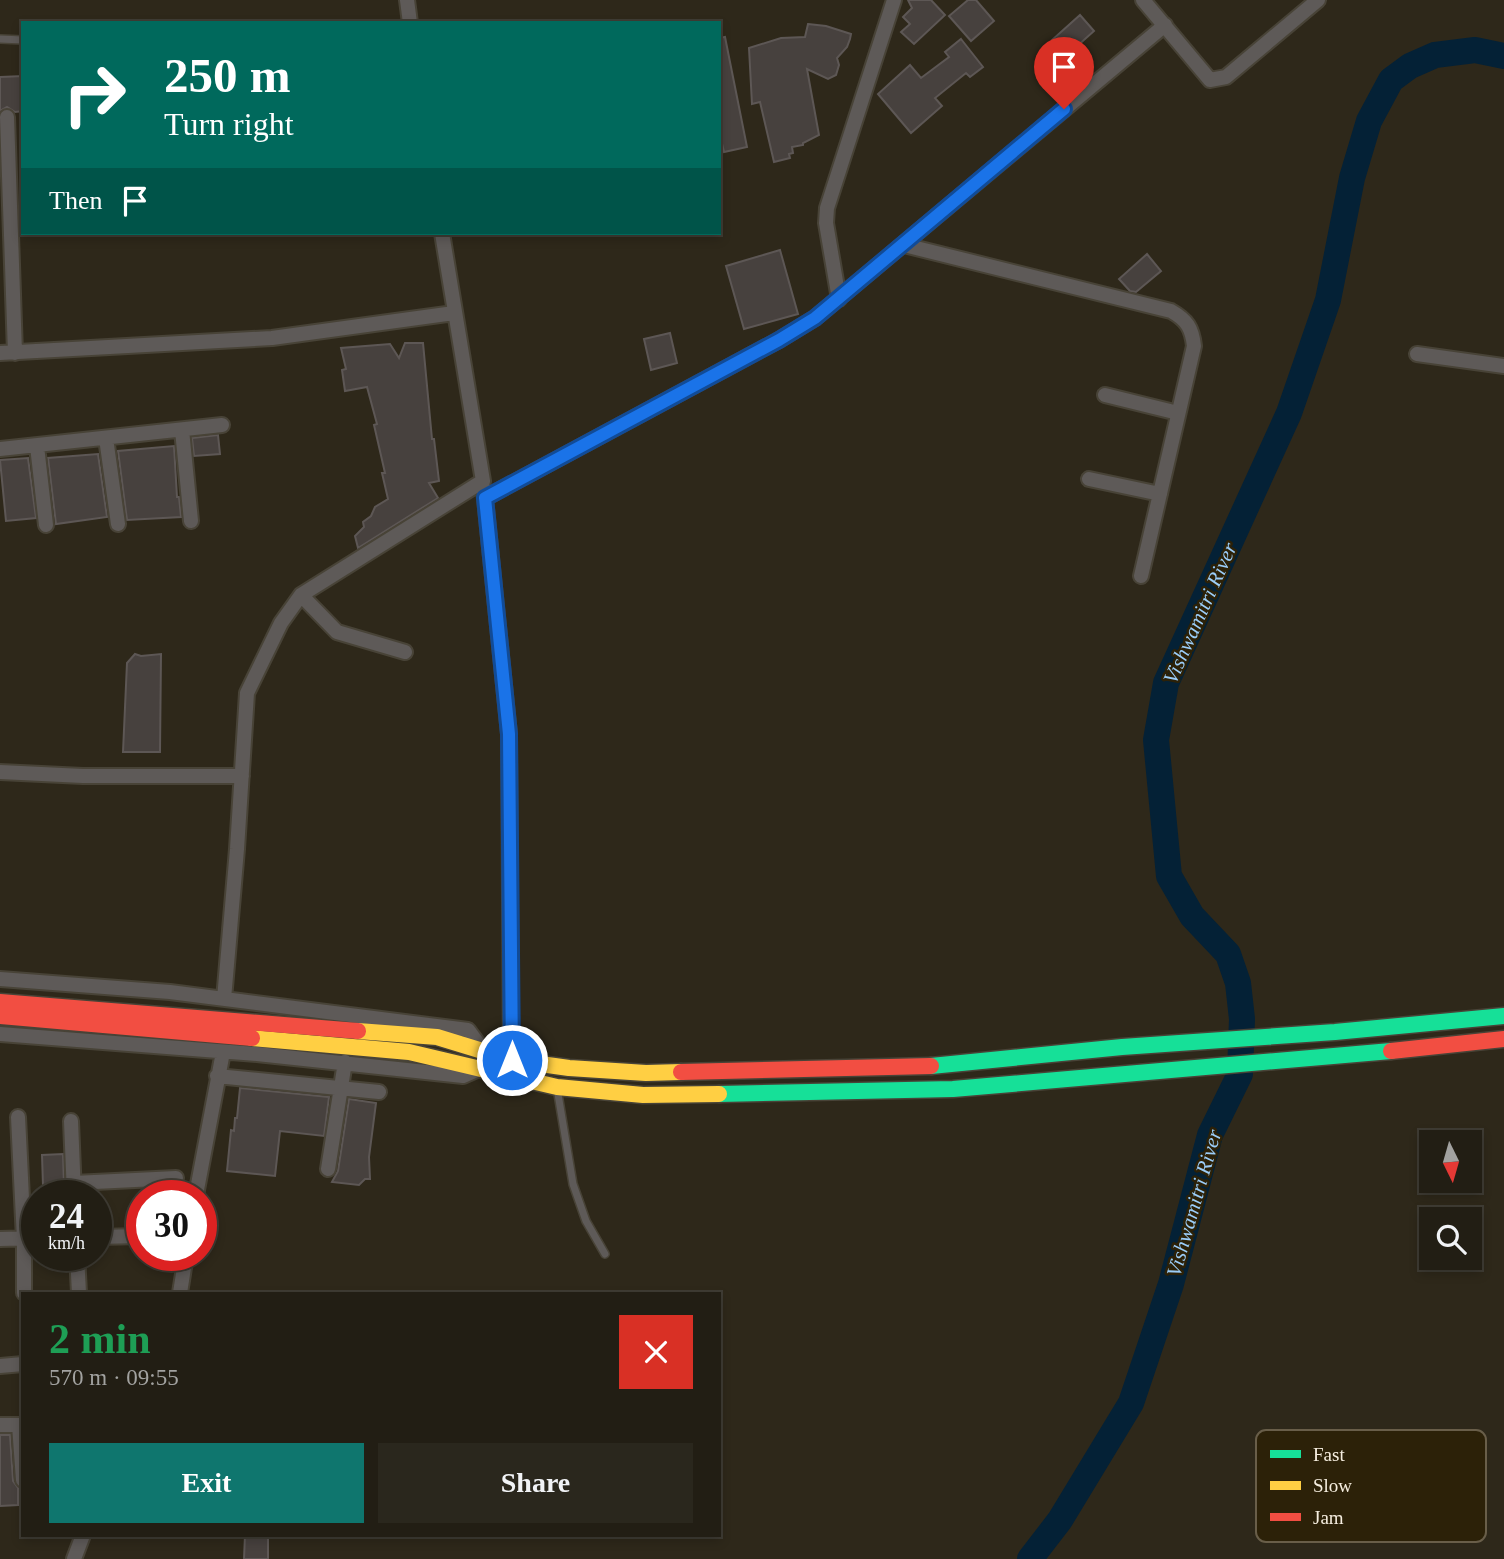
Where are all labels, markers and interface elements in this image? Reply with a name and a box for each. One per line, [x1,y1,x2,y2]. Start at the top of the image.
pin [1034,37,1094,109]
text: 250 m [164,48,291,103]
icon: arrive [1045,48,1083,86]
icon: right [49,49,140,140]
text: Turn right [164,106,294,142]
icon: arrive [116,182,154,220]
text: Then [49,186,102,215]
water label: Vishwamitri River [1158,538,1242,687]
position arrow [475,1023,549,1097]
water label: Vishwamitri River [1162,1126,1227,1279]
north arrow [1419,1130,1482,1194]
map controls [1419,1130,1482,1270]
speed limit sign: 30 [126,1180,217,1271]
text: 24 [49,1197,84,1236]
button: search [1419,1207,1482,1270]
text: km/h [48,1233,85,1253]
button: close [619,1315,693,1389]
text: 2 min [49,1316,151,1362]
text: 570 m · 09:55 [49,1365,179,1390]
legend [1256,1430,1486,1542]
button: Exit [49,1443,364,1523]
button: Share [378,1443,693,1523]
text: Fast [1313,1444,1345,1465]
text: Slow [1313,1475,1352,1496]
text: Jam [1313,1507,1344,1528]

